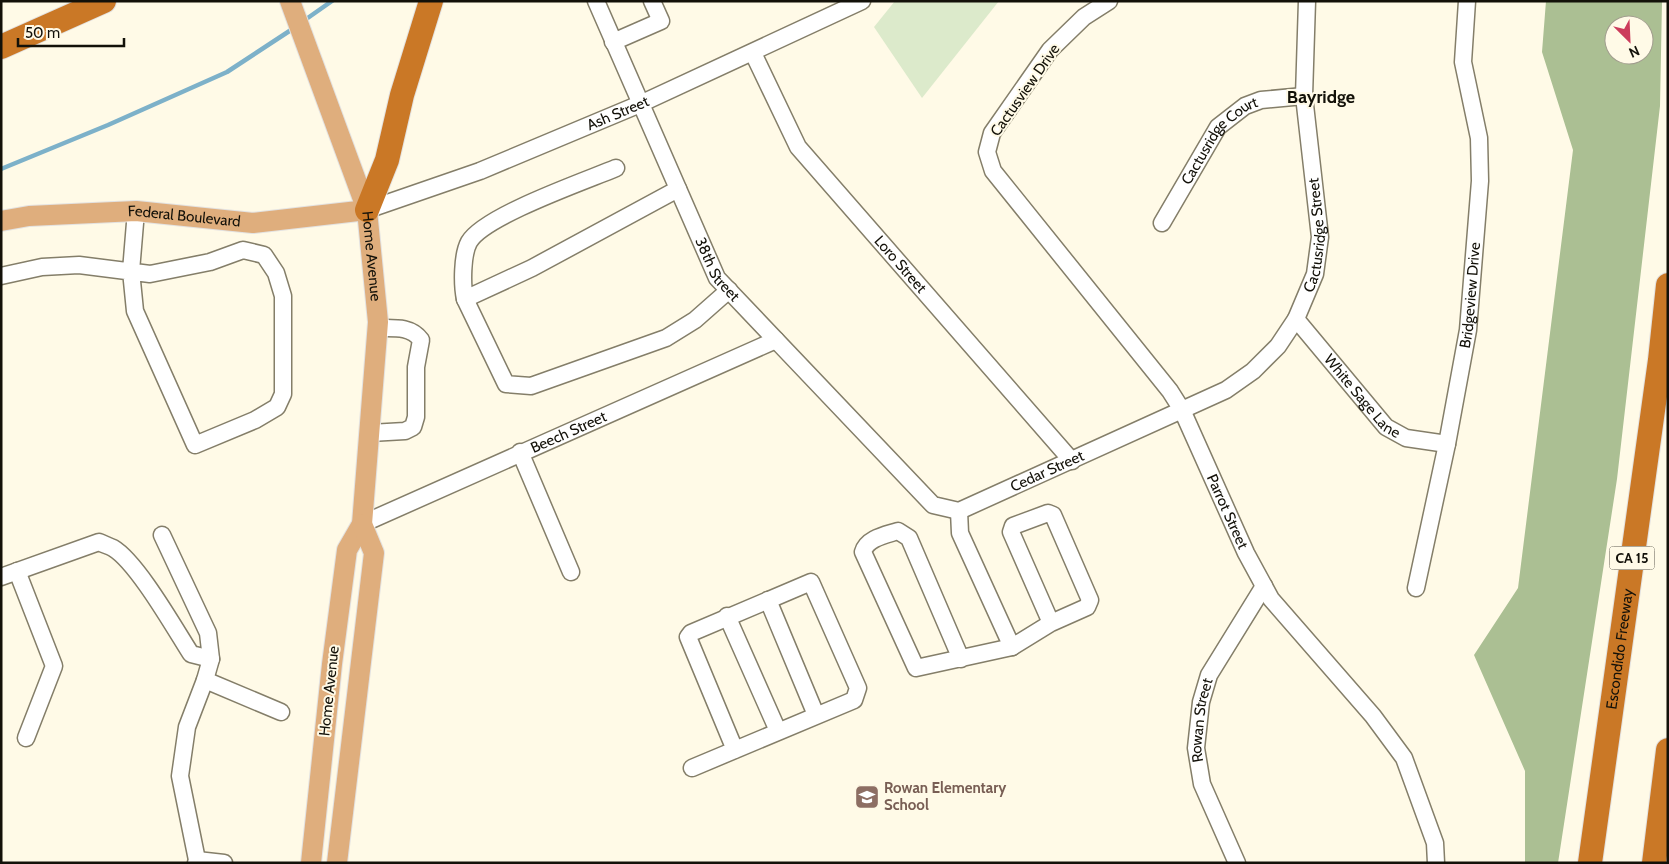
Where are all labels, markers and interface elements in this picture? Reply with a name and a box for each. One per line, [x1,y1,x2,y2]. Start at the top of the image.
scale bar [18,15,124,47]
north arrow [1604,15,1654,65]
text: 50 m [25,24,60,42]
street label: Cactusview Drive [987,40,1064,140]
text: N [1626,42,1642,62]
district label: Bayridge [1287,86,1355,108]
street label: Ash Street [584,92,652,134]
street label: Cactusridge Court [1177,93,1260,188]
street label: Cactusridge Street [1299,177,1329,295]
street label: Federal Boulevard [127,202,241,231]
street label: Home Avenue [358,210,385,302]
street label: Loro Street [871,232,930,297]
street label: 38th Street [691,235,743,305]
street label: Bridgeview Drive [1456,241,1484,350]
street label: White Sage Lane [1320,351,1404,442]
street label: Beech Street [528,407,609,457]
street label: Cedar Street [1007,447,1087,496]
street label: Parrot Street [1203,471,1252,552]
road number: CA 15 [1610,546,1654,570]
street label: Escondido Freeway [1602,587,1637,711]
street label: Home Avenue [315,645,343,737]
street label: Rowan Street [1187,676,1217,764]
place label: Rowan Elementary School [884,779,1007,814]
school or university icon: Rowan Elementary School [854,784,880,810]

